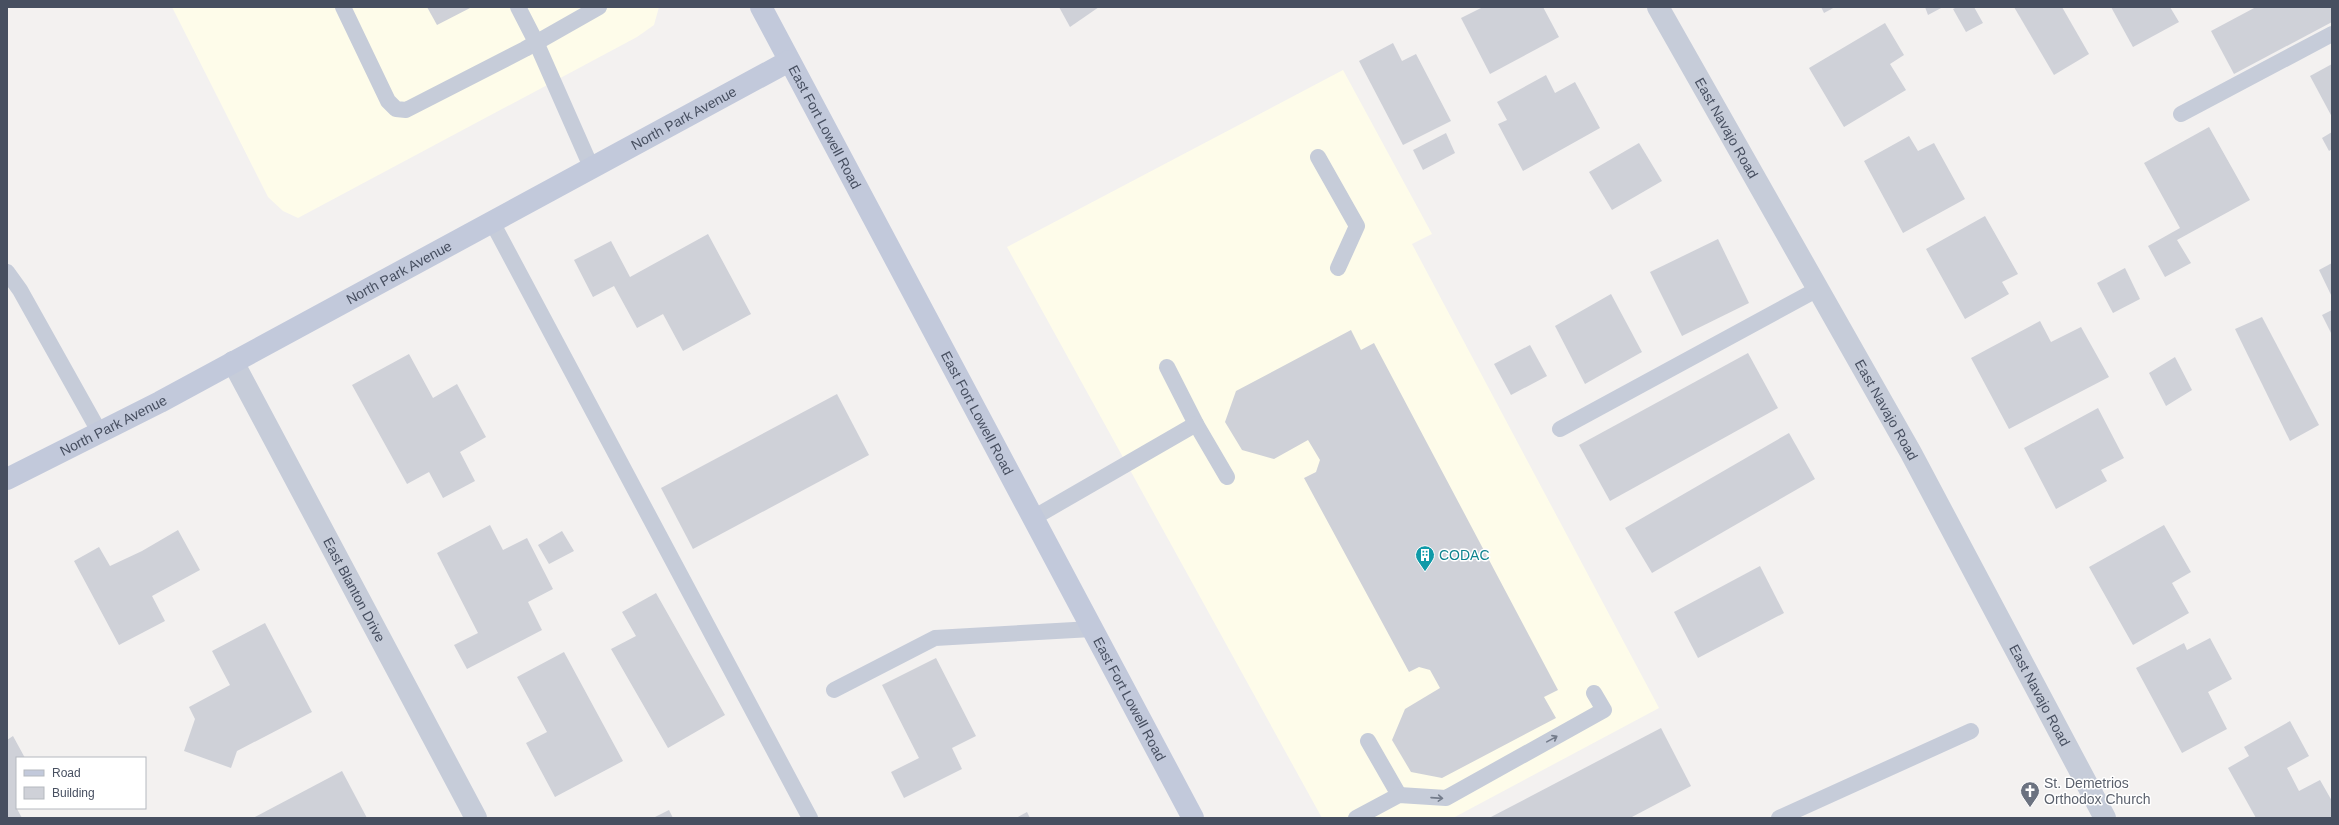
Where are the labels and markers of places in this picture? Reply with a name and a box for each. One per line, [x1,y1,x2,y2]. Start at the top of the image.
building icon: CODAC [1414,544,1436,572]
place label: CODAC [1439,547,1490,563]
place label: St. Demetrios Orthodox Church [2044,775,2151,807]
church icon: St. Demetrios Orthodox Church [2019,780,2041,808]

